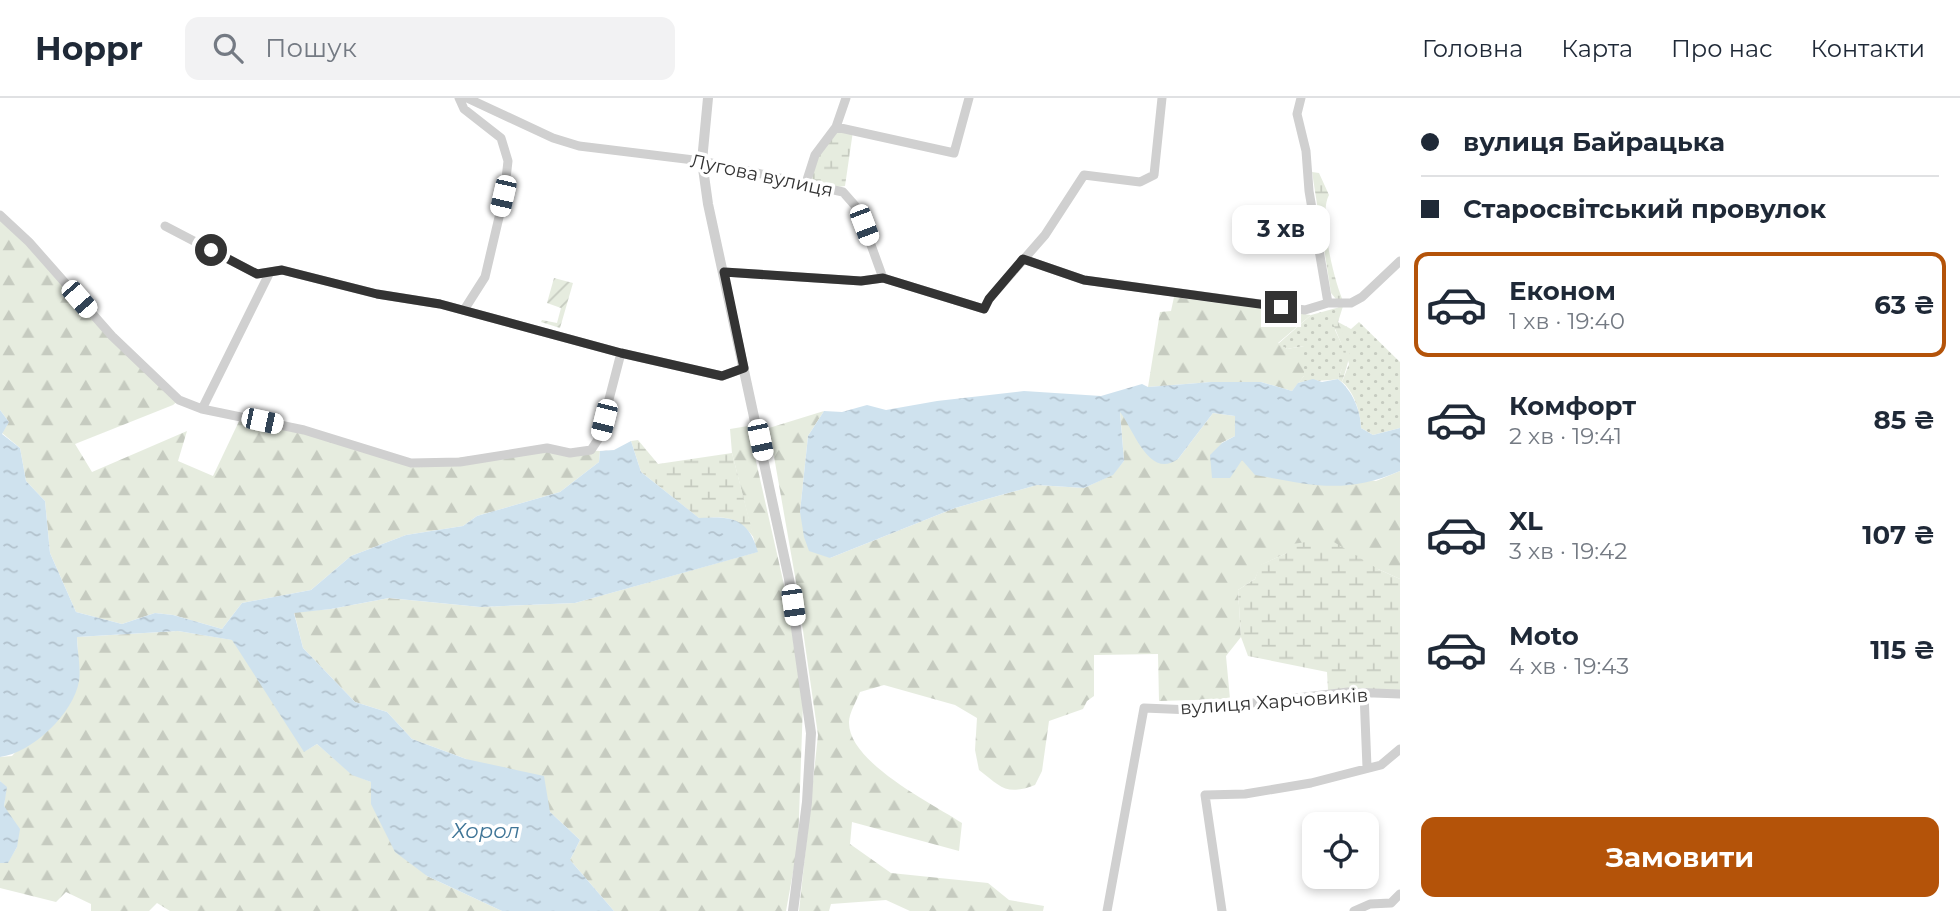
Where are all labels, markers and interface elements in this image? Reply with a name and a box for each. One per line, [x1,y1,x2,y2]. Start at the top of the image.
search box [185,17,675,80]
text: Hoppr [35,28,143,68]
icon: search [209,29,247,67]
text: Пошук [265,32,357,64]
text: Головна [1422,34,1523,63]
text: Карта [1561,34,1633,63]
text: Про нас [1671,34,1773,63]
text: Контакти [1811,34,1925,63]
text: вулиця Байрацька [1463,126,1725,158]
street label: Лугова вулиця [689,149,835,202]
car [489,173,518,219]
text: Старосвітський провулок [1463,193,1826,225]
car [847,202,882,248]
callout: 3 хв [1232,206,1330,254]
text: 3 хв [1257,215,1305,243]
route start [195,234,227,266]
icon: car [1425,273,1488,336]
text: Економ [1509,275,1616,307]
car [58,276,101,322]
text: 63 ₴ [1874,289,1935,321]
route end [1265,291,1297,323]
text: 1 хв · 19:40 [1509,307,1625,335]
icon: car [1425,388,1488,451]
text: Комфорт [1509,390,1636,422]
car [589,397,620,443]
text: 85 ₴ [1874,404,1935,436]
car [240,406,285,436]
car [746,417,775,463]
text: 2 хв · 19:41 [1509,422,1622,450]
icon: car [1425,503,1488,566]
text: XL [1509,505,1543,537]
text: 107 ₴ [1862,519,1935,551]
text: 3 хв · 19:42 [1509,537,1627,565]
car [780,583,807,627]
icon: car [1425,618,1488,681]
text: Moto [1509,620,1579,652]
text: 115 ₴ [1870,634,1935,666]
text: 4 хв · 19:43 [1509,652,1629,680]
street label: вулиця Харчовиків [1179,683,1369,720]
map controls [1302,812,1379,889]
button: locate [1302,812,1379,889]
button: Замовити [1421,817,1939,897]
water label: Хорол [451,818,520,843]

